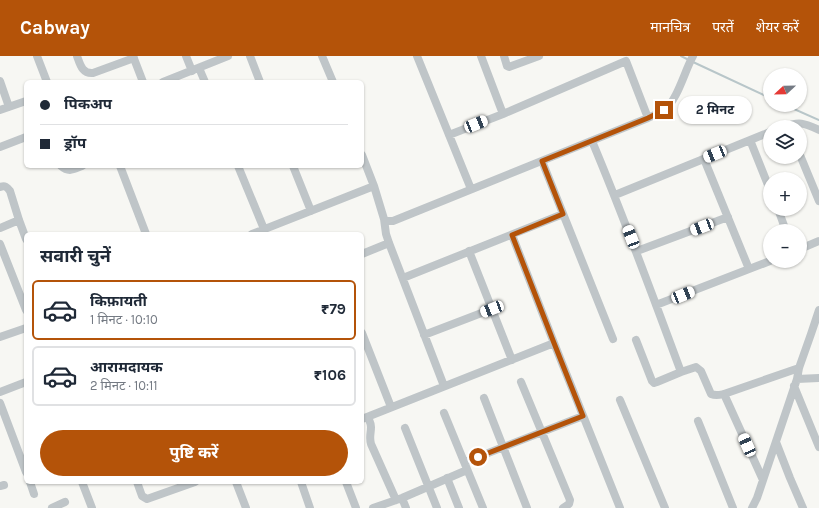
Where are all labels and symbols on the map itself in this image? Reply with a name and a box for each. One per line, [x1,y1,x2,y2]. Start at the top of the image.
north arrow [763,68,807,112]
callout: 2 मिनट [678,96,752,124]
route end [655,101,673,119]
car [463,114,489,134]
car [702,144,728,164]
car [689,217,715,237]
car [621,224,641,250]
car [670,285,696,305]
car [479,299,505,319]
car [737,432,757,458]
route start [469,448,487,466]

